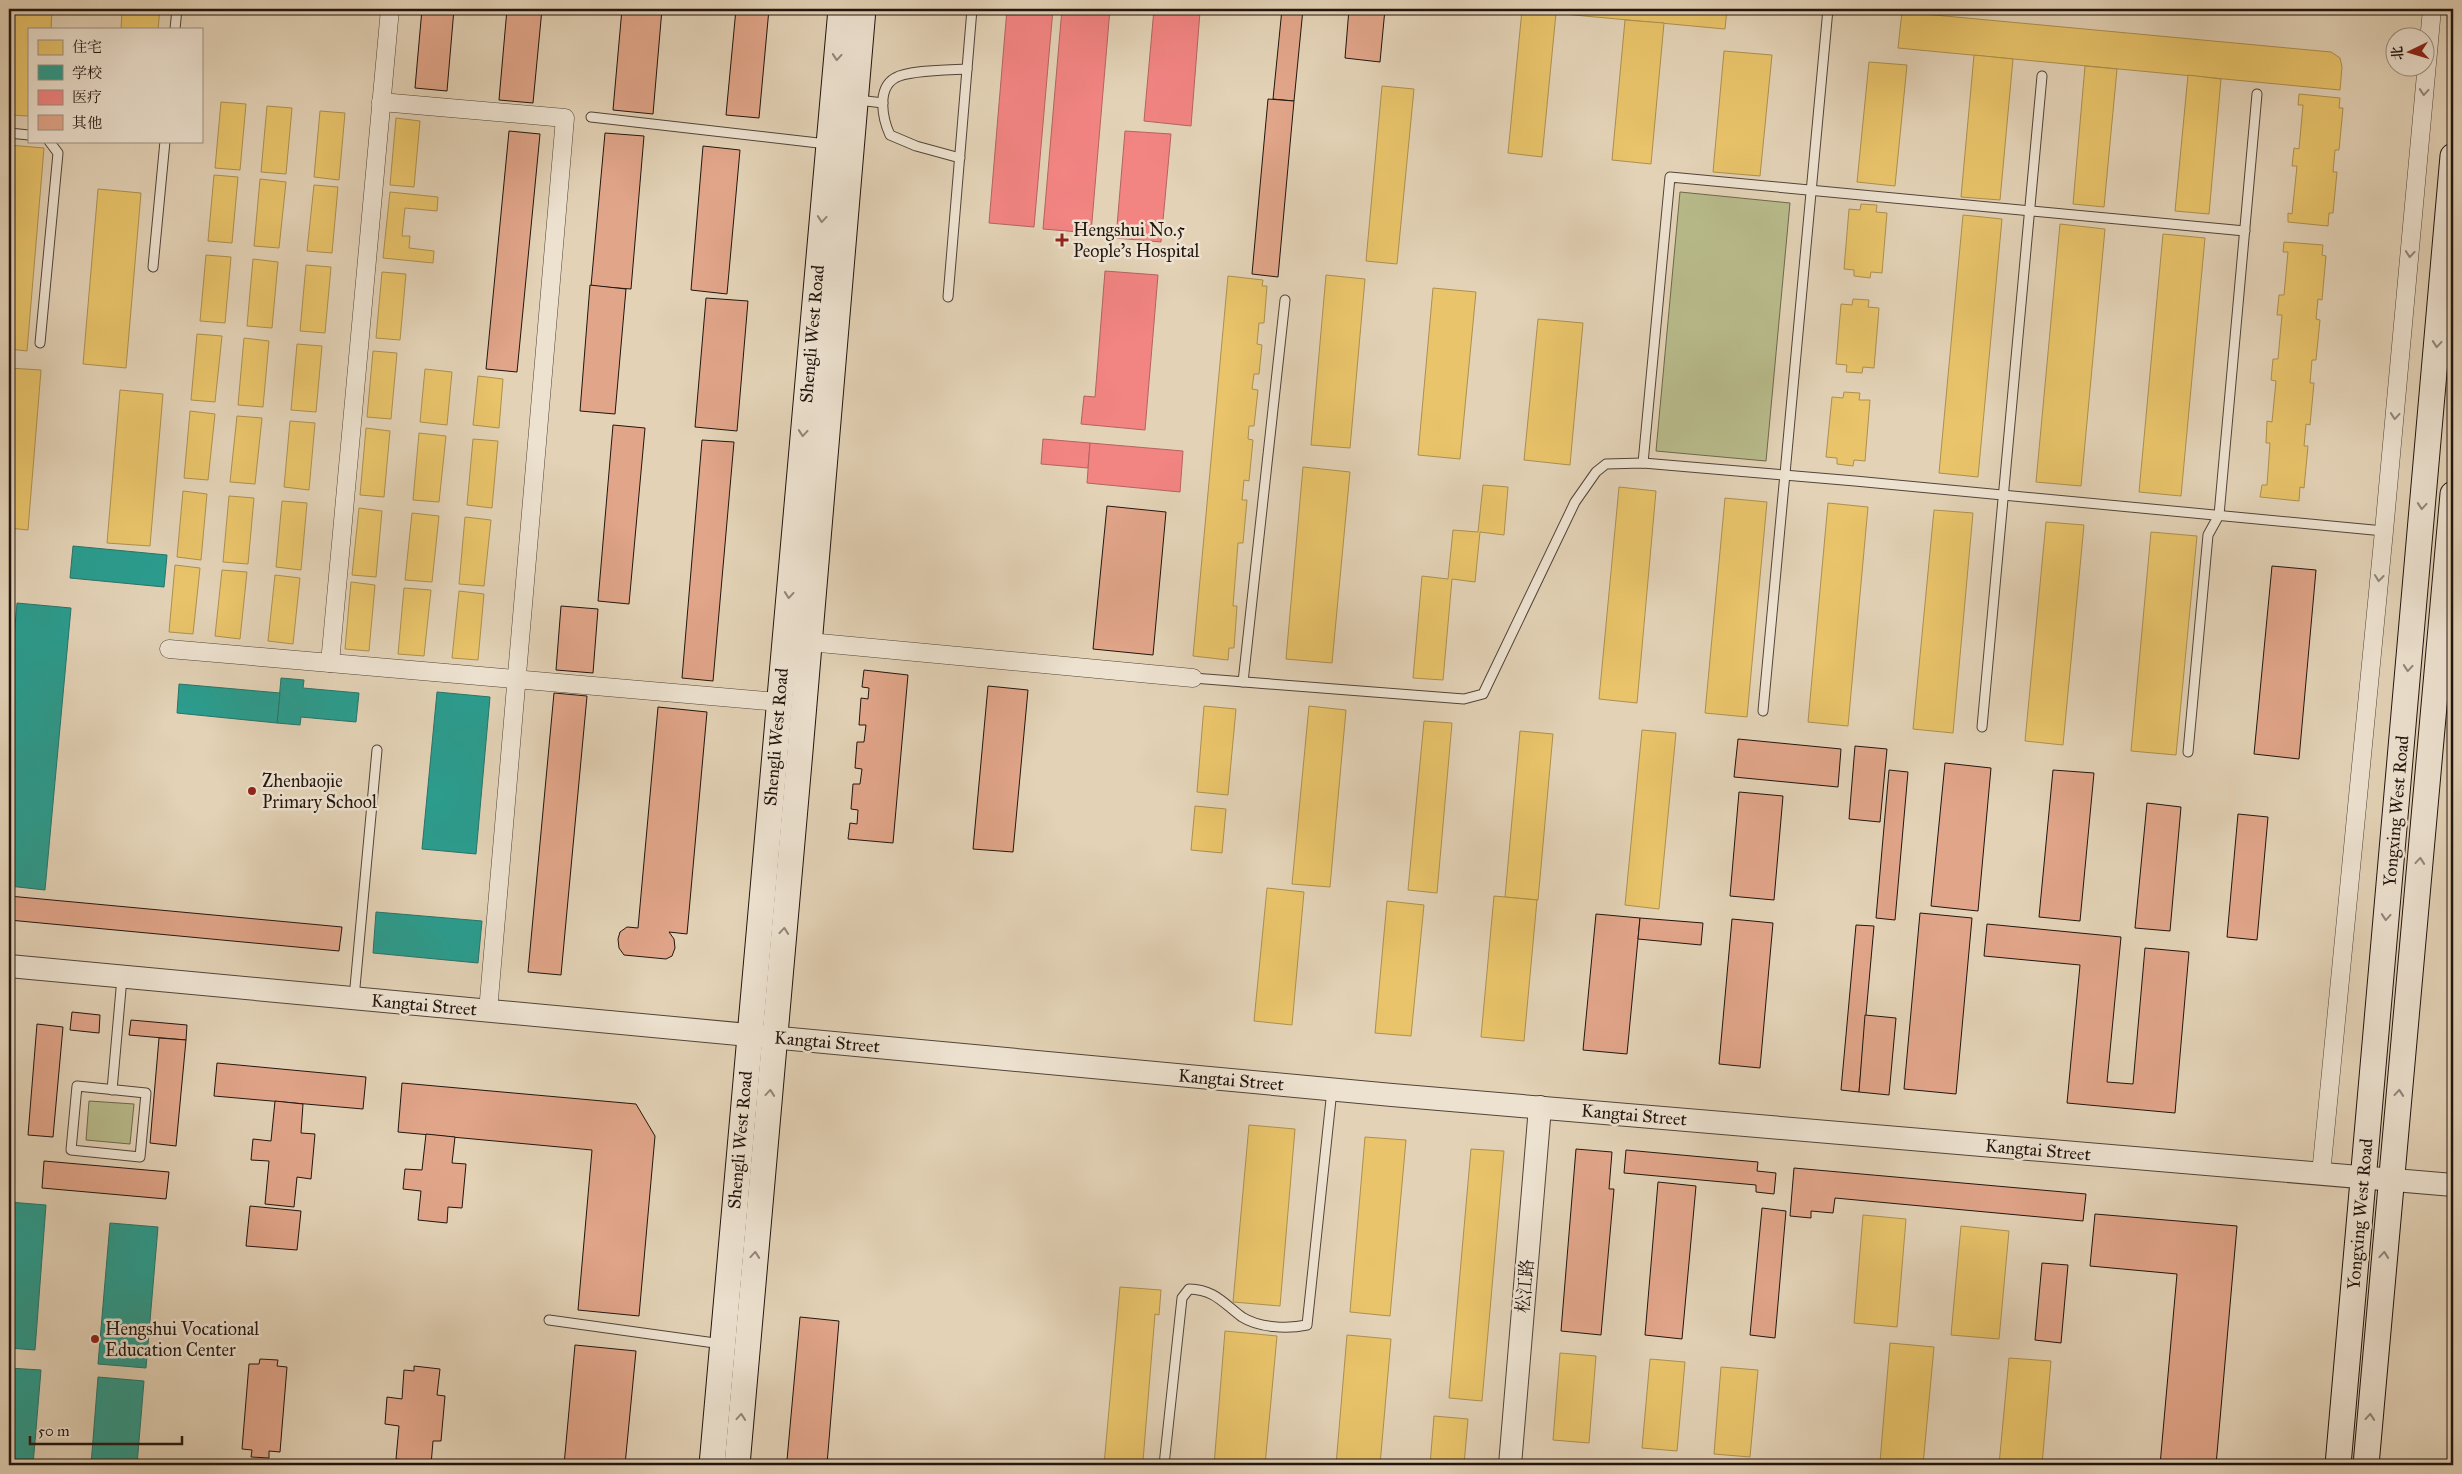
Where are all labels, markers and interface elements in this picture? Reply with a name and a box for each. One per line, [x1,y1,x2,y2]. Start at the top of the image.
legend [28,28,202,142]
north arrow [2384,28,2434,78]
text: 住宅 [72,38,102,56]
text: 北 [2388,45,2407,61]
one-way arrow [832,54,843,62]
text: 学校 [72,64,102,82]
text: 医疗 [72,88,102,106]
one-way arrow [2419,88,2430,96]
text: 其他 [72,114,102,132]
one-way arrow [817,215,828,223]
place label: Hengshui No.5 People's Hospital [1073,219,1200,262]
marker: Hengshui No.5 People's Hospital [1055,233,1069,247]
one-way arrow [2404,250,2415,258]
street label: Shengli West Road [795,264,830,404]
one-way arrow [2431,340,2442,348]
one-way arrow [2389,412,2400,420]
one-way arrow [798,430,809,438]
one-way arrow [2417,502,2428,510]
one-way arrow [2374,574,2385,582]
one-way arrow [783,591,794,599]
one-way arrow [2403,664,2414,672]
street label: Shengli West Road [759,667,794,807]
street label: Yongxing West Road [2378,734,2415,888]
place label: Zhenbaojie Primary School [262,770,377,813]
marker: Zhenbaojie Primary School [246,785,258,797]
one-way arrow [2414,857,2425,865]
one-way arrow [2381,913,2392,921]
one-way arrow [778,927,789,935]
street label: Kangtai Street [370,989,478,1022]
street label: Kangtai Street [773,1026,881,1059]
street label: Kangtai Street [1177,1064,1285,1097]
street label: Shengli West Road [723,1070,758,1210]
one-way arrow [764,1089,775,1097]
one-way arrow [2393,1089,2404,1097]
street label: Kangtai Street [1580,1099,1688,1132]
street label: Kangtai Street [1984,1134,2092,1167]
street label: Yongxing West Road [2342,1137,2379,1291]
one-way arrow [750,1251,761,1259]
one-way arrow [2379,1251,2390,1259]
street label: 松江路 [1512,1258,1538,1314]
place label: Hengshui Vocational Education Center [105,1318,259,1361]
marker: Hengshui Vocational Education Center [89,1333,101,1345]
one-way arrow [735,1412,746,1420]
one-way arrow [2364,1412,2375,1420]
scale bar [30,1414,182,1446]
text: 50 m [38,1422,70,1440]

